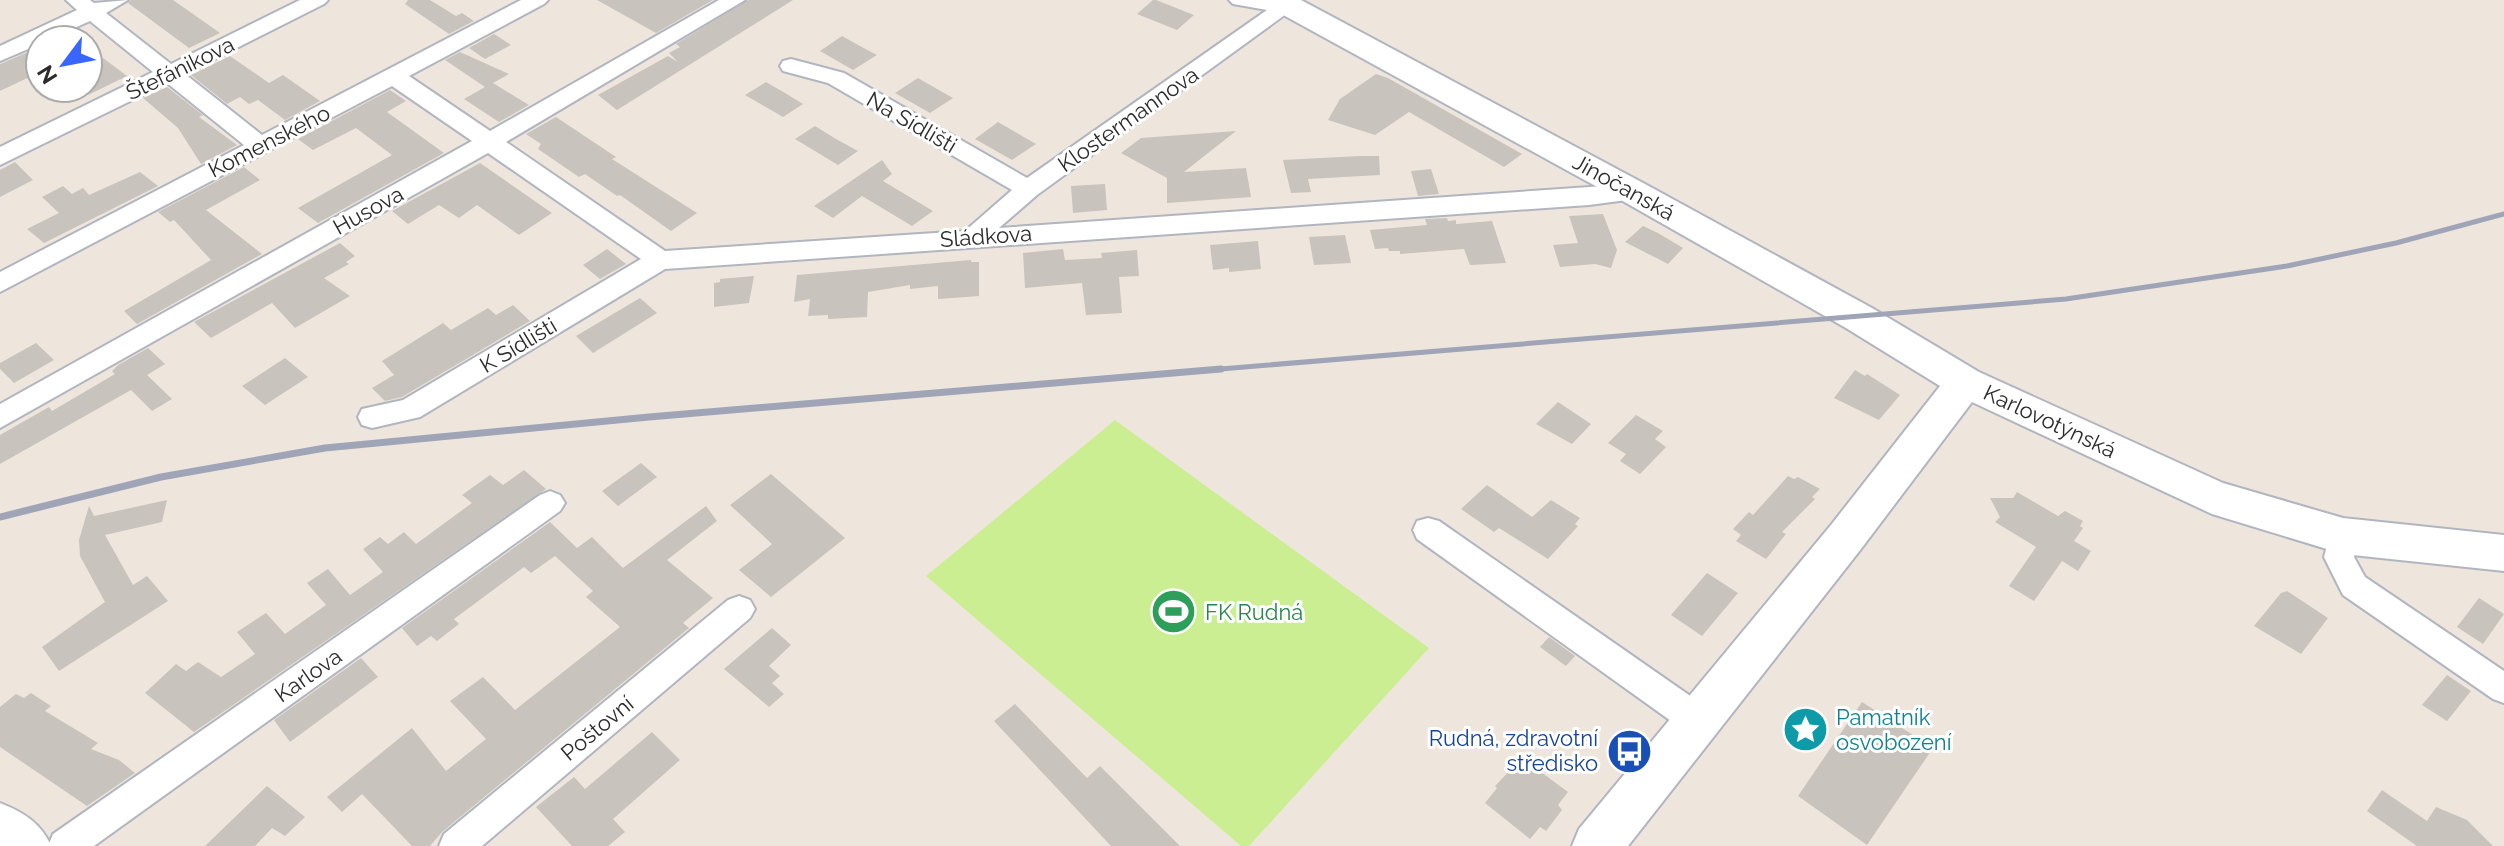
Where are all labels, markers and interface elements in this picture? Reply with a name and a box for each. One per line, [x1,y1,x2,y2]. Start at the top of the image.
north arrow [24,24,104,104]
street label: Štefánikova [121,30,238,105]
text: N [32,61,63,89]
street label: Klostermannova [1053,61,1203,177]
street label: Na Sídlišti [862,86,962,158]
street label: Komenského [204,99,334,183]
street label: Jinočanská [1569,148,1679,226]
street label: Husova [328,180,408,240]
street label: Sládkova [939,220,1033,252]
street label: K Sídlišti [475,312,561,378]
street label: Karlovotýnská [1980,379,2120,463]
sports icon: FK Rudná [1150,588,1198,636]
place label: FK Rudná [1205,599,1303,625]
street label: Karlova [269,643,347,707]
street label: Poštovní [556,690,639,766]
place label: Pamatník osvobození [1836,704,1952,755]
place icon: Pamatník osvobození [1781,706,1829,754]
place label: Rudná, zdravotní středisko [1429,725,1598,776]
bus stop icon: Rudná, zdravotní středisko [1605,727,1653,775]

